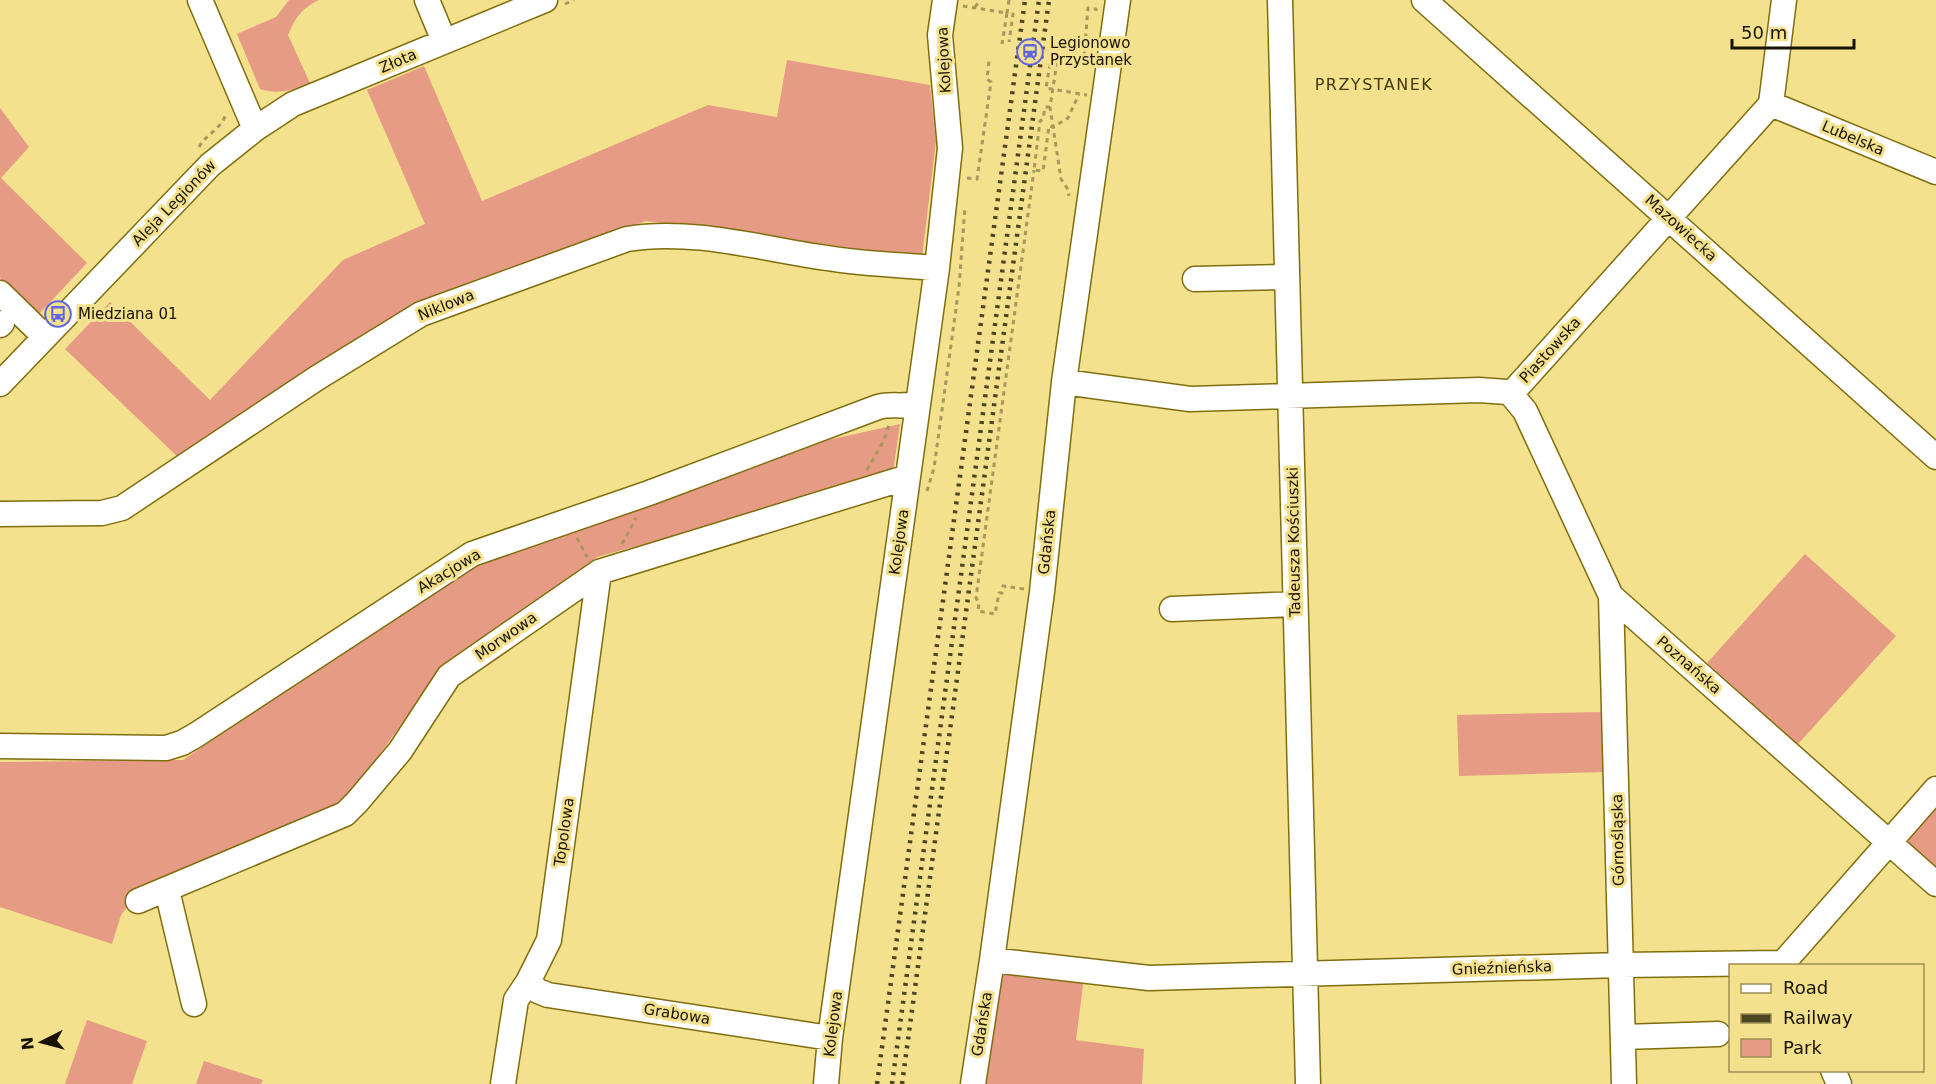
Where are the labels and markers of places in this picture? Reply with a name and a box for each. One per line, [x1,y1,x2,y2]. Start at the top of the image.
place label: Legionowo Przystanek [1050,34,1132,69]
station icon: Legionowo Przystanek [1015,37,1045,67]
bus stop icon: Miedziana 01 [43,299,73,329]
place label: Miedziana 01 [78,305,178,323]

